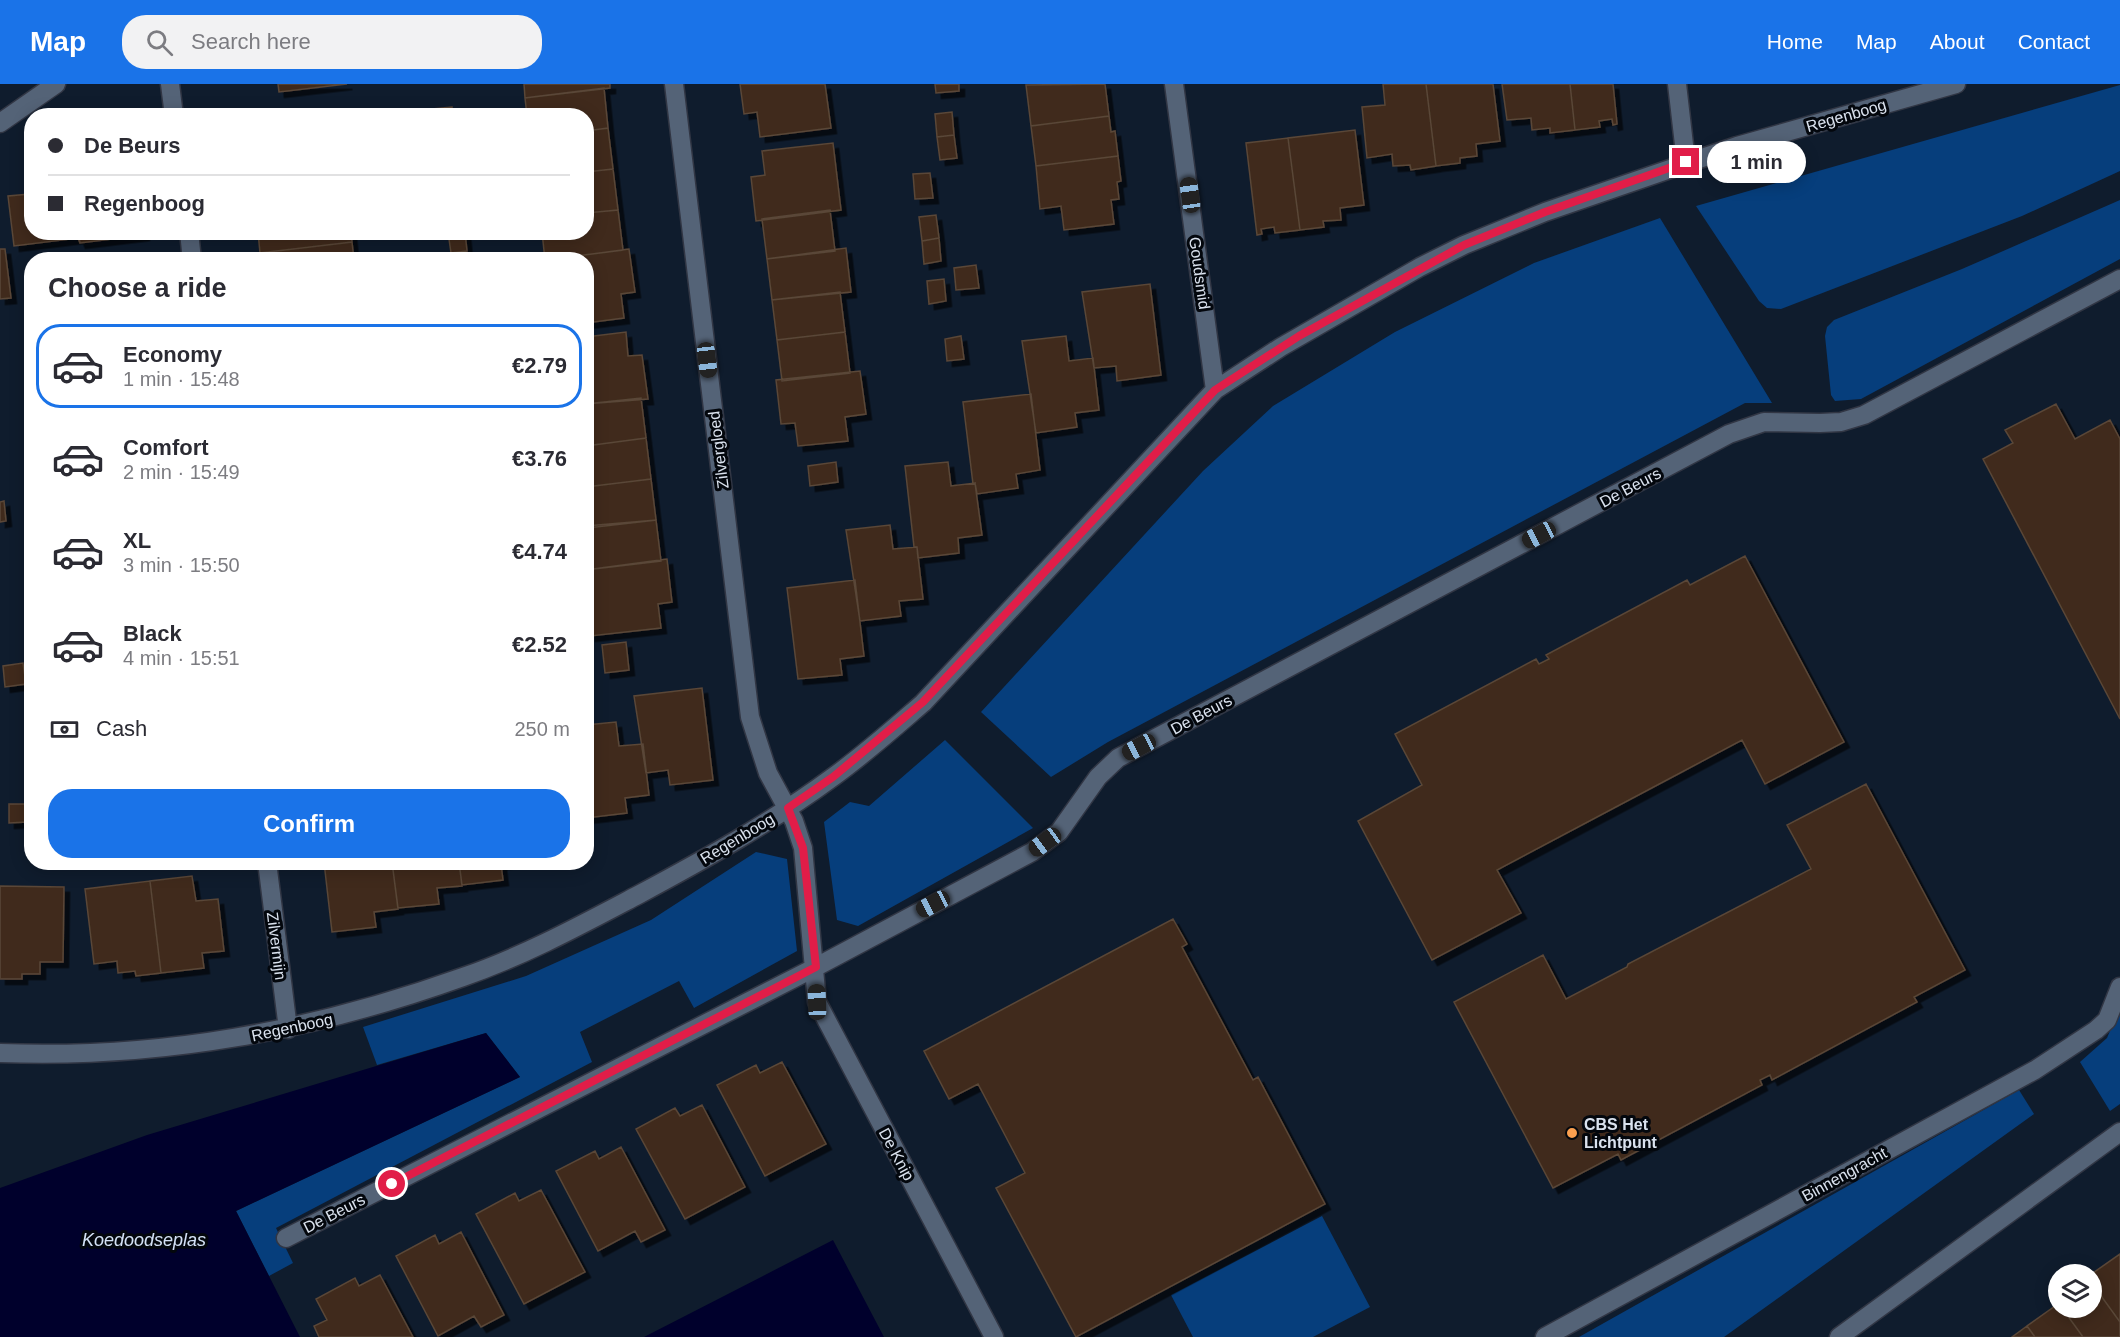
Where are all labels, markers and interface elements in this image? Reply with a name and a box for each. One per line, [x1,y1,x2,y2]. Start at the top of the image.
search box [122,15,542,69]
text: Map [30,26,86,57]
icon: search [143,26,176,59]
text: Search here [191,29,311,54]
text: Home [1767,30,1823,53]
text: Map [1856,30,1897,53]
text: About [1930,30,1985,53]
text: Contact [2018,30,2090,53]
street label: Regenboog [1804,96,1888,135]
text: De Beurs [84,133,181,158]
callout: 1 min [1707,141,1806,183]
route end [1672,148,1699,175]
text: 1 min [1730,151,1783,173]
car [1179,176,1201,214]
text: Regenboog [84,191,205,216]
street label: Goudsmid [1186,236,1213,310]
text: Choose a ride [48,273,227,303]
icon: car [51,339,105,393]
car [696,341,718,379]
text: Economy [123,342,222,367]
text: €2.79 [512,353,567,378]
text: 1 min · 15:48 [123,368,240,390]
street label: Zilvergloed [705,410,732,490]
icon: car [51,432,105,486]
text: Comfort [123,435,209,460]
text: €3.76 [512,446,567,471]
text: 2 min · 15:49 [123,461,240,483]
street label: De Beurs [1597,464,1664,511]
car [1519,519,1559,551]
icon: car [51,525,105,579]
text: XL [123,528,151,553]
text: €4.74 [512,539,567,564]
text: 3 min · 15:50 [123,554,240,576]
icon: car [51,618,105,672]
text: Black [123,621,182,646]
text: €2.52 [512,632,567,657]
text: 4 min · 15:51 [123,647,240,669]
street label: De Beurs [1168,691,1235,738]
icon: cash [48,713,81,746]
text: Cash [96,716,147,741]
text: 250 m [514,718,570,740]
car [1119,731,1159,763]
button: Confirm [48,789,570,858]
street label: Regenboog [697,810,777,867]
car [1025,824,1065,860]
car [913,888,953,920]
street label: Zilvermijn [264,911,289,981]
car [807,984,827,1020]
street label: Regenboog [250,1011,334,1044]
place label: CBS Het Lichtpunt [1584,1116,1658,1151]
street label: De Knip [876,1125,917,1183]
marker: CBS Het Lichtpunt [1565,1126,1579,1140]
street label: Binnengracht [1799,1144,1890,1205]
route start [378,1170,405,1197]
street label: De Beurs [301,1191,368,1236]
water label: Koedoodseplas [82,1230,206,1250]
map controls [2048,1264,2102,1318]
button: layers [2048,1264,2102,1318]

